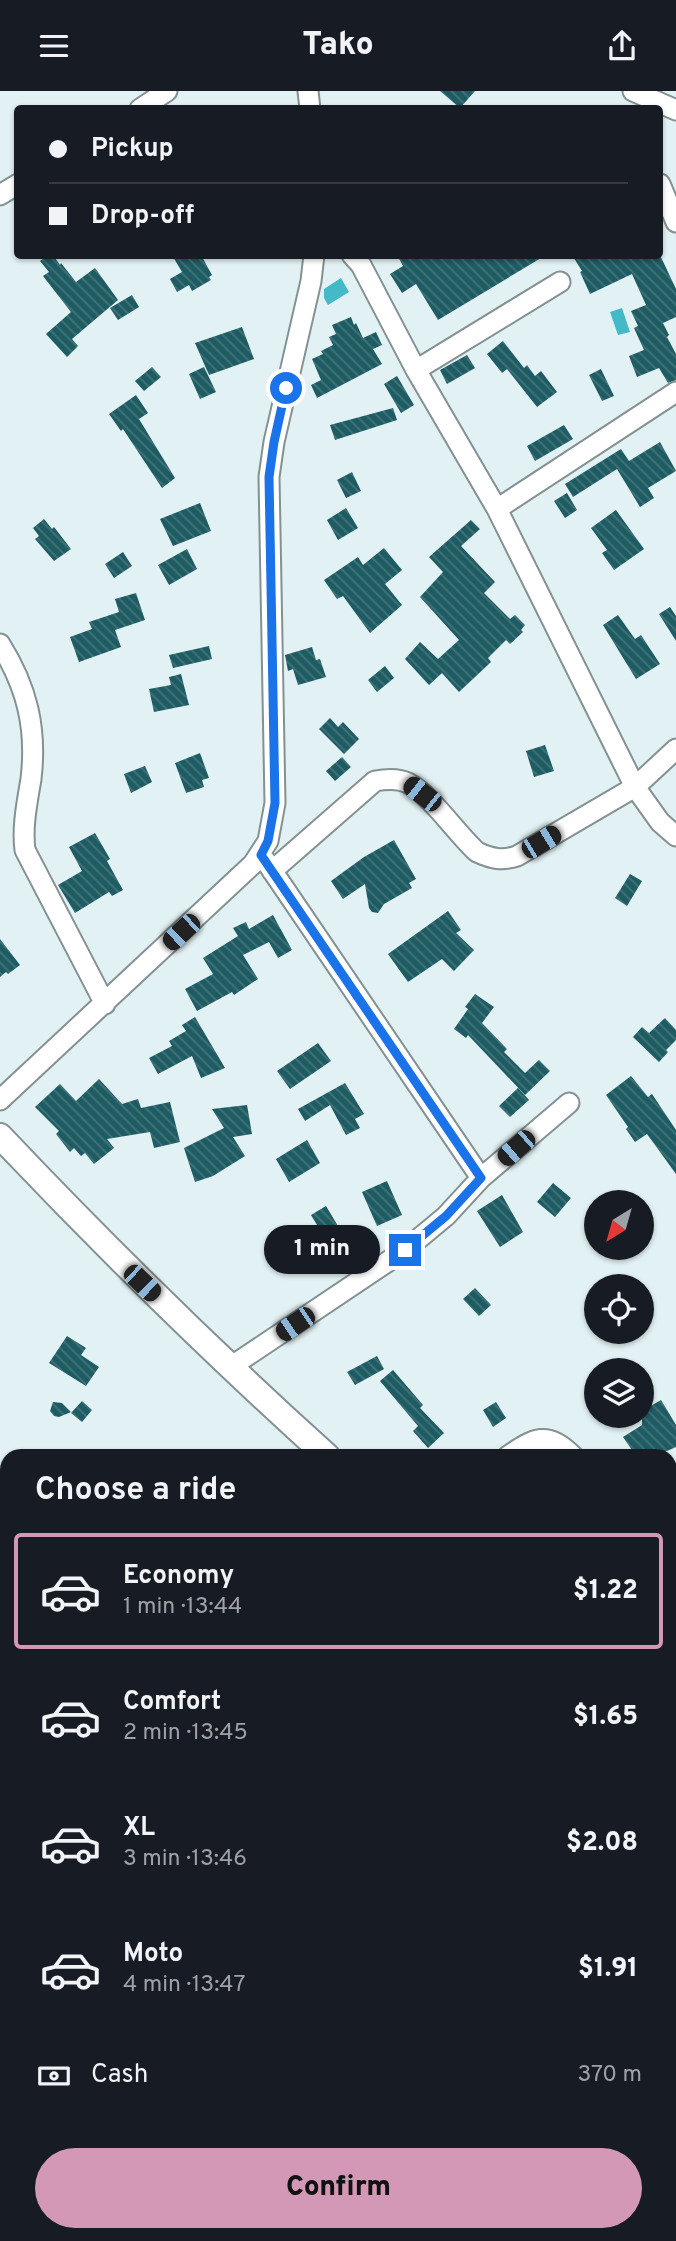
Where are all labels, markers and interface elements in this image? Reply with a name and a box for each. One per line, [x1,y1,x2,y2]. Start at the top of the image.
text: Tako [302,26,374,66]
icon: menu [35,27,73,65]
icon: share [603,27,641,65]
text: Pickup [91,133,174,166]
text: Drop-off [91,200,194,233]
route start [270,372,302,404]
car [399,773,446,815]
car [518,822,565,862]
car [159,910,204,954]
car [494,1126,539,1170]
north arrow [584,1190,654,1260]
map controls [584,1190,654,1428]
callout: 1 min [265,1225,380,1275]
route end [389,1234,421,1266]
text: 1 min [294,1235,350,1264]
car [120,1261,165,1305]
button: locate [584,1274,654,1344]
car [272,1304,319,1344]
button: layers [584,1358,654,1428]
text: Choose a ride [35,1471,236,1511]
icon: car [39,1560,102,1623]
text: Economy [123,1560,234,1593]
text: $1.22 [573,1575,638,1608]
text: 1 min · 13:44 [123,1593,242,1622]
icon: car [39,1686,102,1749]
text: Comfort [123,1686,221,1719]
text: $1.65 [573,1701,638,1734]
text: 2 min · 13:45 [123,1719,248,1748]
icon: car [39,1812,102,1875]
text: XL [123,1812,155,1845]
text: $2.08 [566,1827,638,1860]
text: 3 min · 13:46 [123,1845,247,1874]
icon: car [39,1938,102,2001]
text: Moto [123,1938,183,1971]
text: $1.91 [578,1953,638,1986]
text: 4 min · 13:47 [123,1971,245,2000]
icon: cash [35,2057,73,2095]
text: Cash [91,2059,148,2092]
text: 370 m [577,2061,642,2090]
button: Confirm [35,2148,642,2228]

